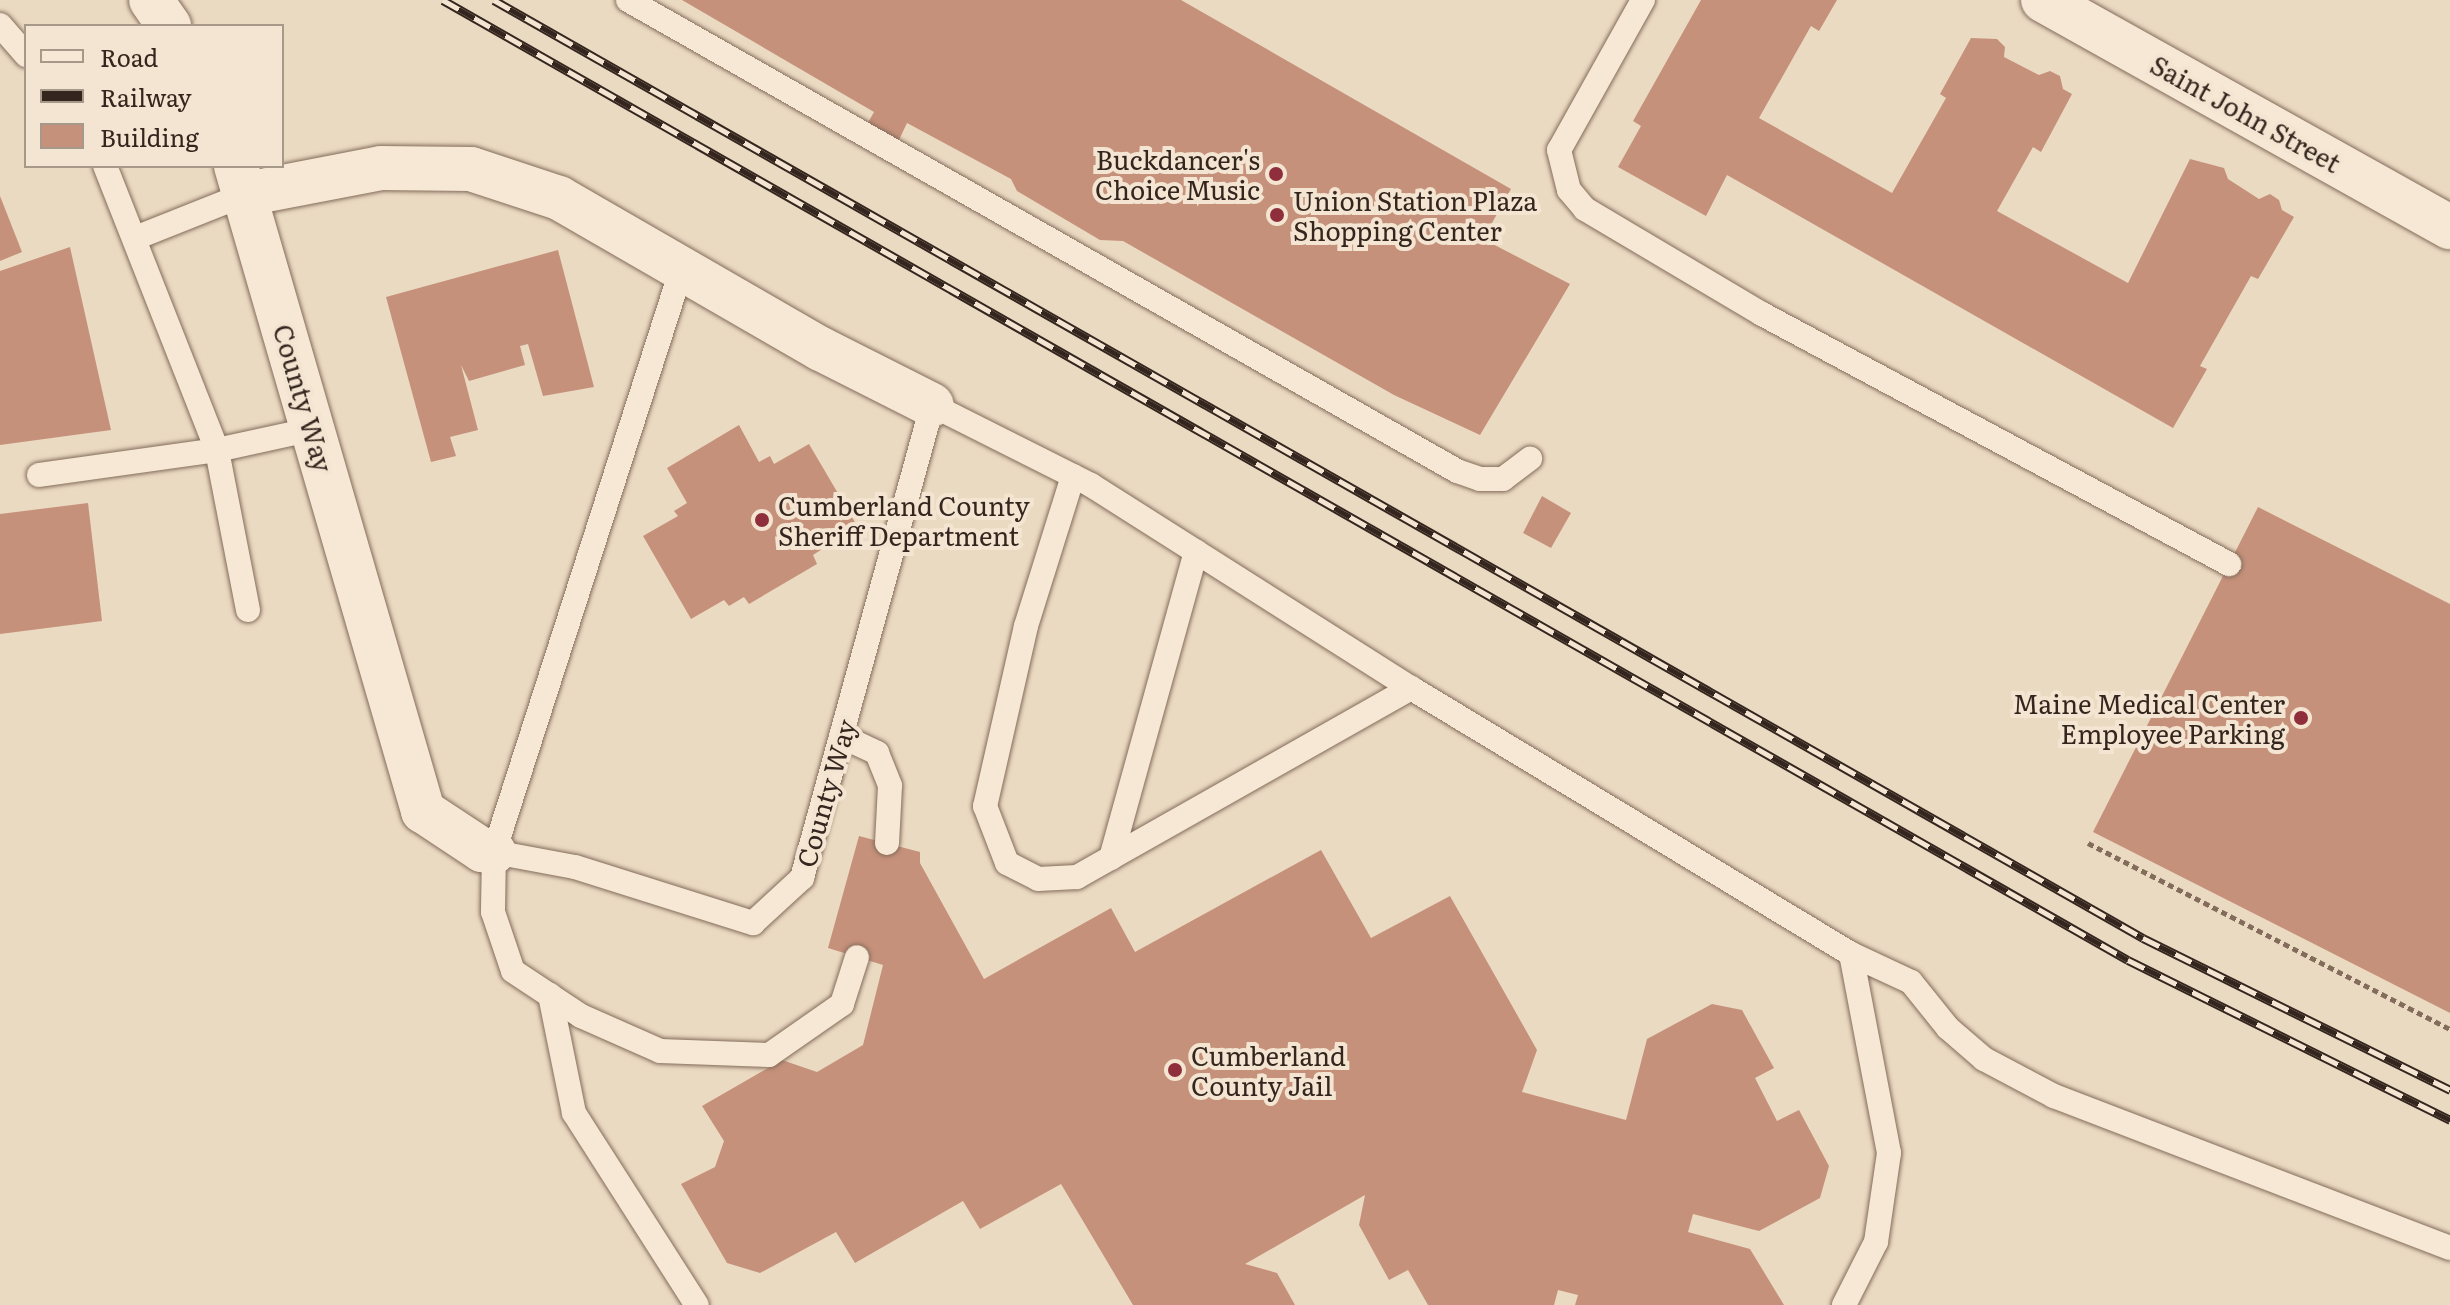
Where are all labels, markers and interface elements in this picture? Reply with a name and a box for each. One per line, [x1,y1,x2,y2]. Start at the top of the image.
legend [24,24,284,168]
text: Road [100,39,158,74]
street label: Saint John Street [2146,48,2346,178]
text: Railway [100,79,192,114]
text: Building [100,119,199,154]
place label: Buckdancer's Choice Music [1095,143,1260,204]
marker: Buckdancer's Choice Music [1267,165,1285,183]
place label: Union Station Plaza Shopping Center [1293,184,1537,246]
marker: Union Station Plaza Shopping Center [1268,206,1286,224]
street label: County Way [268,320,340,476]
place label: Cumberland County Sheriff Department [778,489,1030,550]
marker: Cumberland County Sheriff Department [753,511,771,529]
place label: Maine Medical Center Employee Parking [2013,687,2285,748]
marker: Maine Medical Center Employee Parking [2292,709,2310,727]
street label: County Way [789,715,861,871]
place label: Cumberland County Jail [1191,1039,1346,1100]
marker: Cumberland County Jail [1166,1061,1184,1079]

